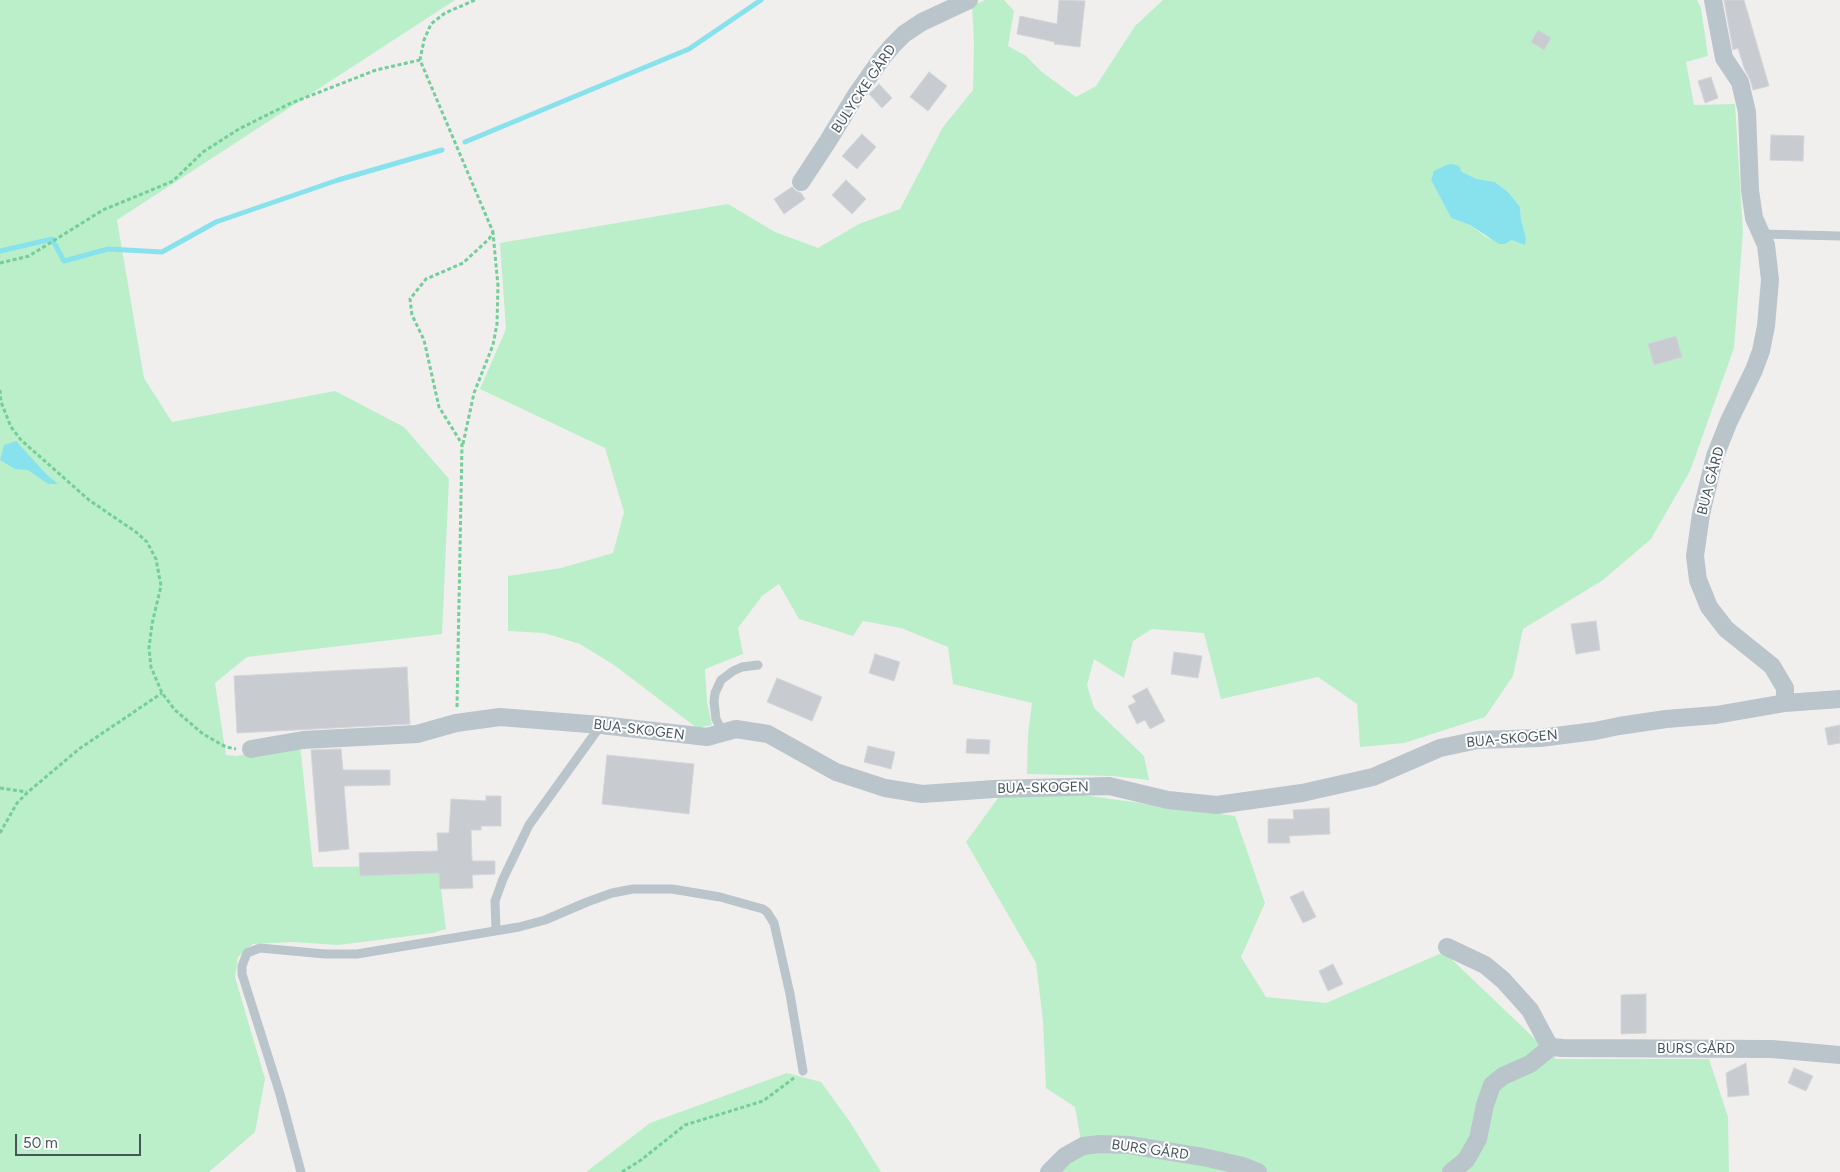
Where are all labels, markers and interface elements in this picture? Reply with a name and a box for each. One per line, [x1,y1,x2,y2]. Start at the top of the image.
street label: BULYCKE GÅRD [828,42,900,136]
street label: BUA GÅRD [1694,445,1728,517]
street label: BUA-SKOGEN [593,716,685,744]
street label: BUA-SKOGEN [1466,727,1558,751]
street label: BUA-SKOGEN [997,779,1089,797]
street label: BURS GÅRD [1657,1041,1735,1057]
scale bar [18,1124,144,1156]
text: 50 m [23,1134,58,1152]
street label: BURS GÅRD [1110,1136,1190,1164]

